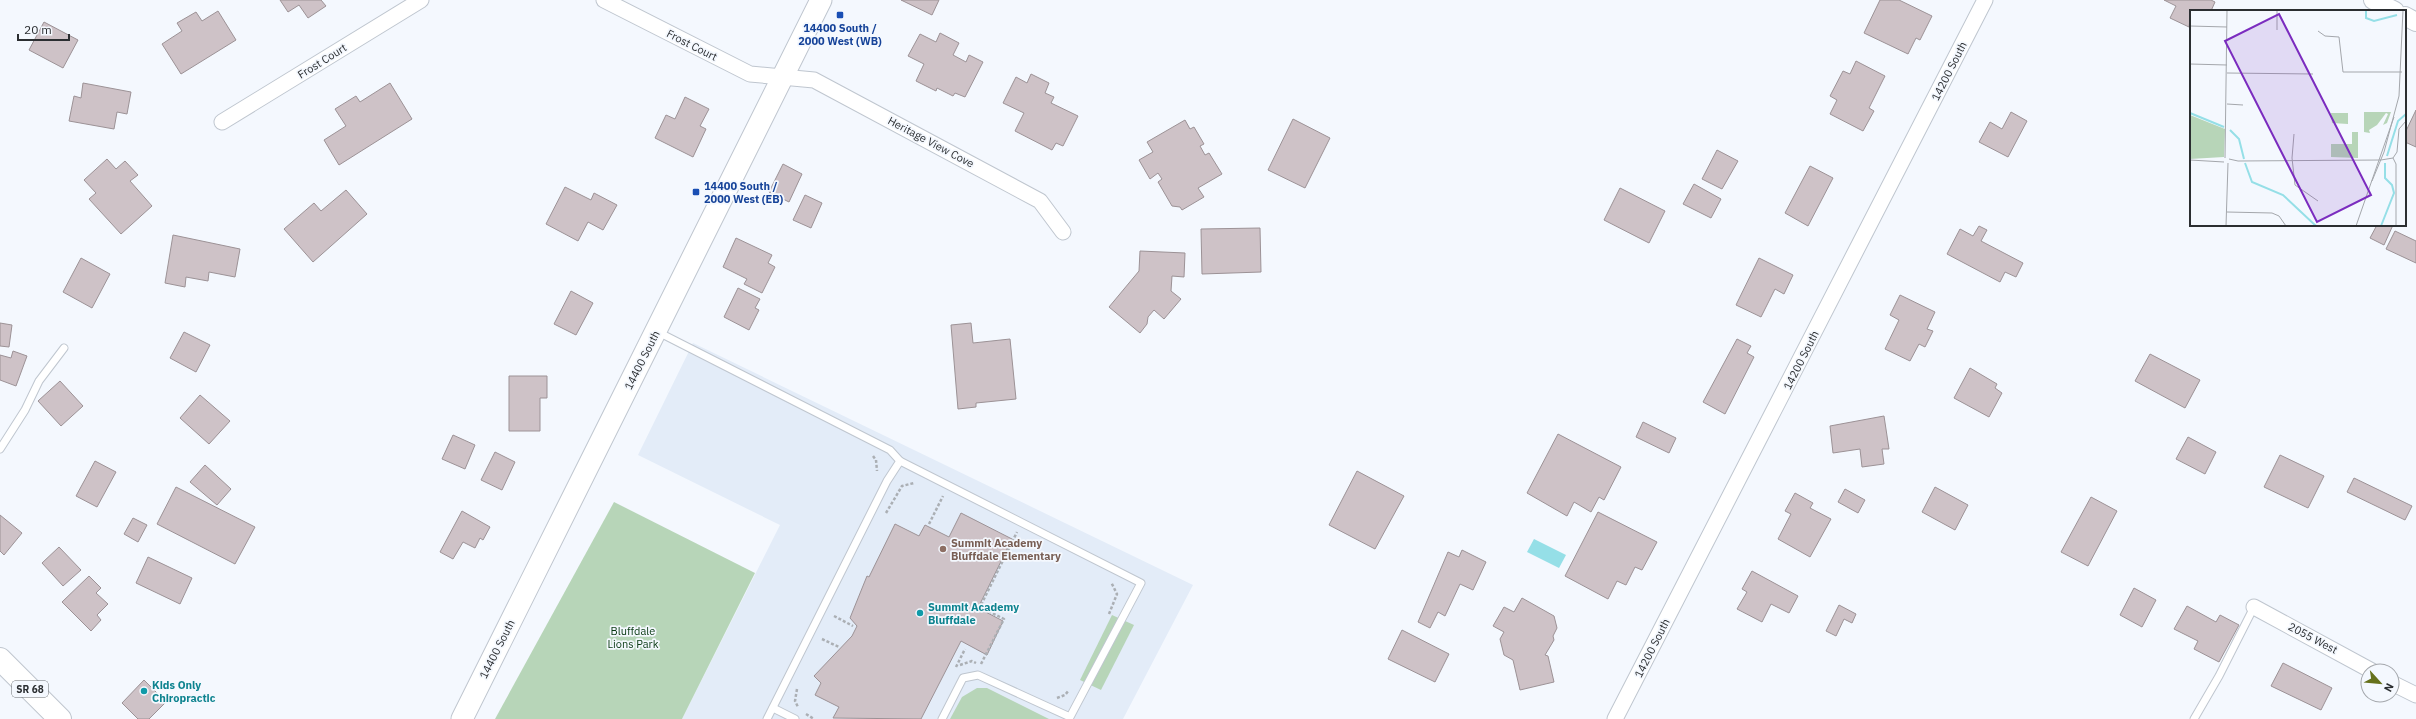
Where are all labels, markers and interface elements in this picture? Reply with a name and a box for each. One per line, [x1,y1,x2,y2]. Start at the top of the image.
marker: 14400 South / 2000 West (WB) [835,10,845,20]
inset map [2190,10,2406,226]
scale bar [18,16,69,42]
place label: 14400 South / 2000 West (WB) [798,21,882,48]
text: 20 m [24,22,52,37]
street label: Frost Court [664,26,720,64]
street label: 14200 South [1928,39,1970,103]
street label: Frost Court [295,40,349,82]
street label: Heritage View Cove [886,113,976,171]
place label: 14400 South / 2000 West (EB) [704,179,784,206]
marker: 14400 South / 2000 West (EB) [691,187,701,197]
street label: 14400 South [621,328,663,392]
street label: 14200 South [1780,328,1822,392]
place label: Summit Academy Bluffdale Elementary [951,536,1061,563]
marker: Summit Academy Bluffdale Elementary [938,544,948,554]
place label: Summit Academy Bluffdale [928,600,1019,627]
marker: Summit Academy Bluffdale [915,608,925,618]
street label: 14200 South [1631,616,1673,680]
street label: 14400 South [476,617,518,681]
street label: 2055 West [2286,619,2340,657]
park label: Bluffdale Lions Park [608,624,659,651]
north arrow [2360,663,2400,703]
place label: Kids Only Chiropractic [152,678,216,705]
road number: SR 68 [12,681,48,697]
text: N [2381,681,2397,694]
marker: Kids Only Chiropractic [139,686,149,696]

